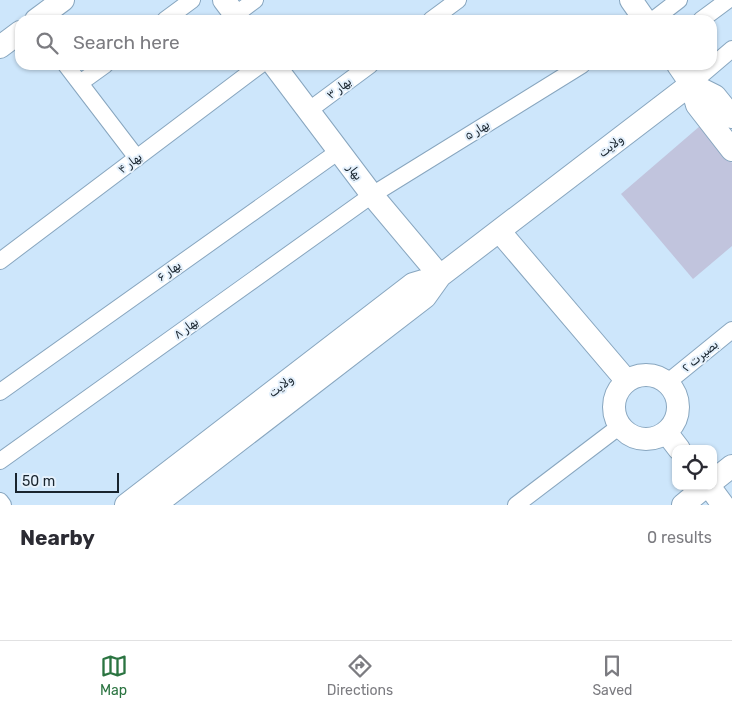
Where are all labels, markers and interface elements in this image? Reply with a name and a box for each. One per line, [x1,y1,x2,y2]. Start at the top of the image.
search box [15,15,717,70]
icon: search [33,29,61,57]
text: Search here [73,31,180,54]
street label: بهار ۳ [324,74,355,103]
street label: بهار ۵ [462,117,493,144]
street label: ولایت [596,132,627,161]
street label: بهار ۴ [115,150,145,177]
street label: بهار [343,160,366,183]
street label: بهار ۶ [154,258,184,285]
street label: بهار ۸ [171,314,202,342]
street label: بصیرت ۲ [679,337,722,376]
street label: ولایت [266,372,297,401]
map controls [672,445,717,490]
button: locate [672,445,717,490]
scale bar [15,470,119,493]
text: 50 m [22,473,55,490]
text: Nearby [20,525,95,550]
text: 0 results [647,528,712,547]
tab: Map [100,652,128,699]
tab: Directions [327,652,393,699]
tab: Saved [592,652,632,699]

